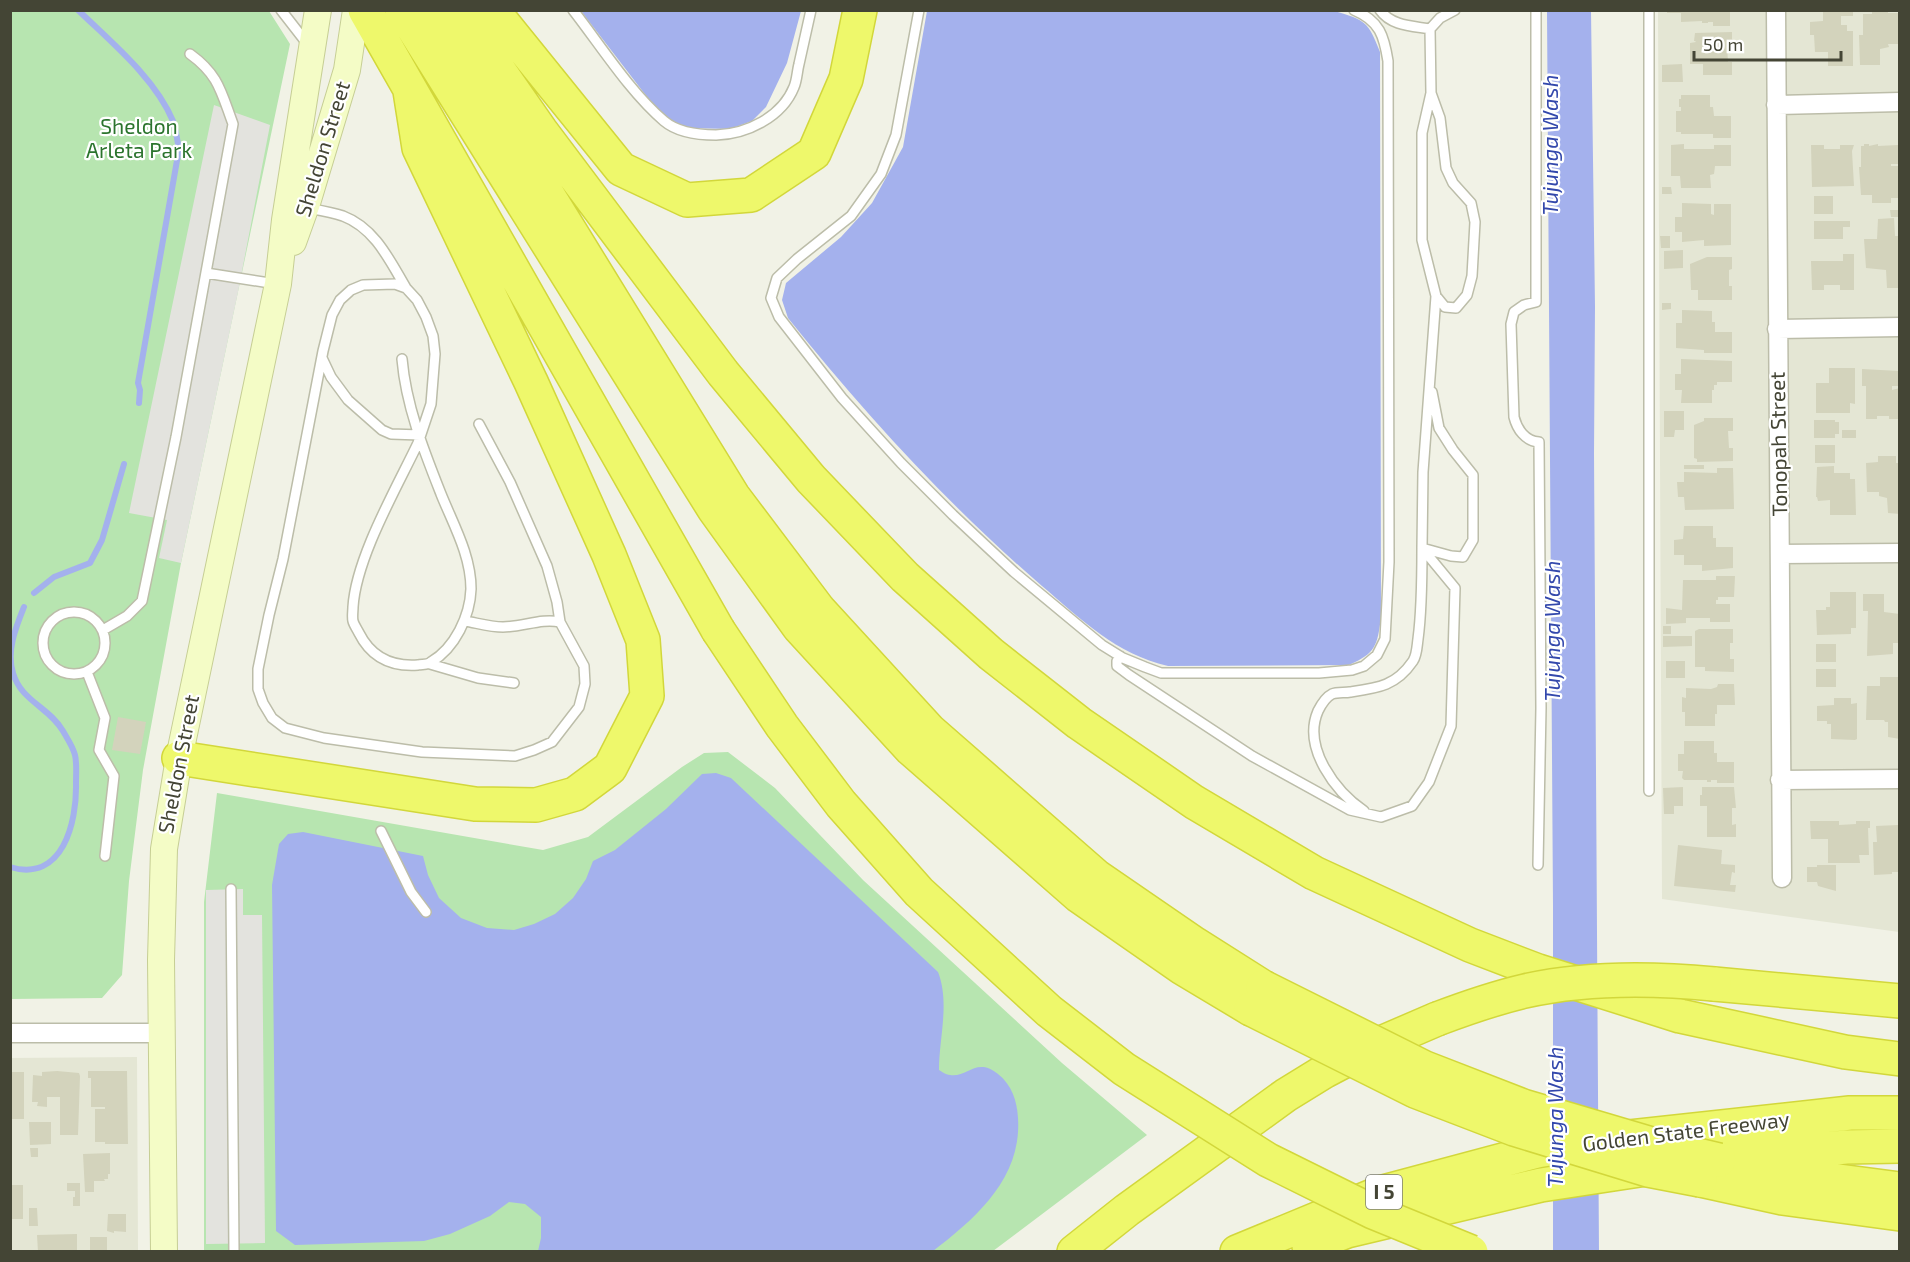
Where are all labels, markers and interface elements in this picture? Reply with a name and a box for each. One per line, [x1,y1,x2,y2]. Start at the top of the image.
scale bar [1694,24,1841,62]
text: 50 m [1703,33,1743,55]
water label: Tujunga Wash [1536,75,1563,215]
street label: Sheldon Street [289,78,354,219]
park label: Sheldon Arleta Park [86,113,192,162]
street label: Tonopah Street [1764,371,1791,517]
water label: Tujunga Wash [1538,561,1565,701]
street label: Sheldon Street [152,692,203,835]
water label: Tujunga Wash [1541,1047,1568,1187]
street label: Golden State Freeway [1581,1105,1791,1156]
road number: I 5 [1366,1175,1402,1209]

